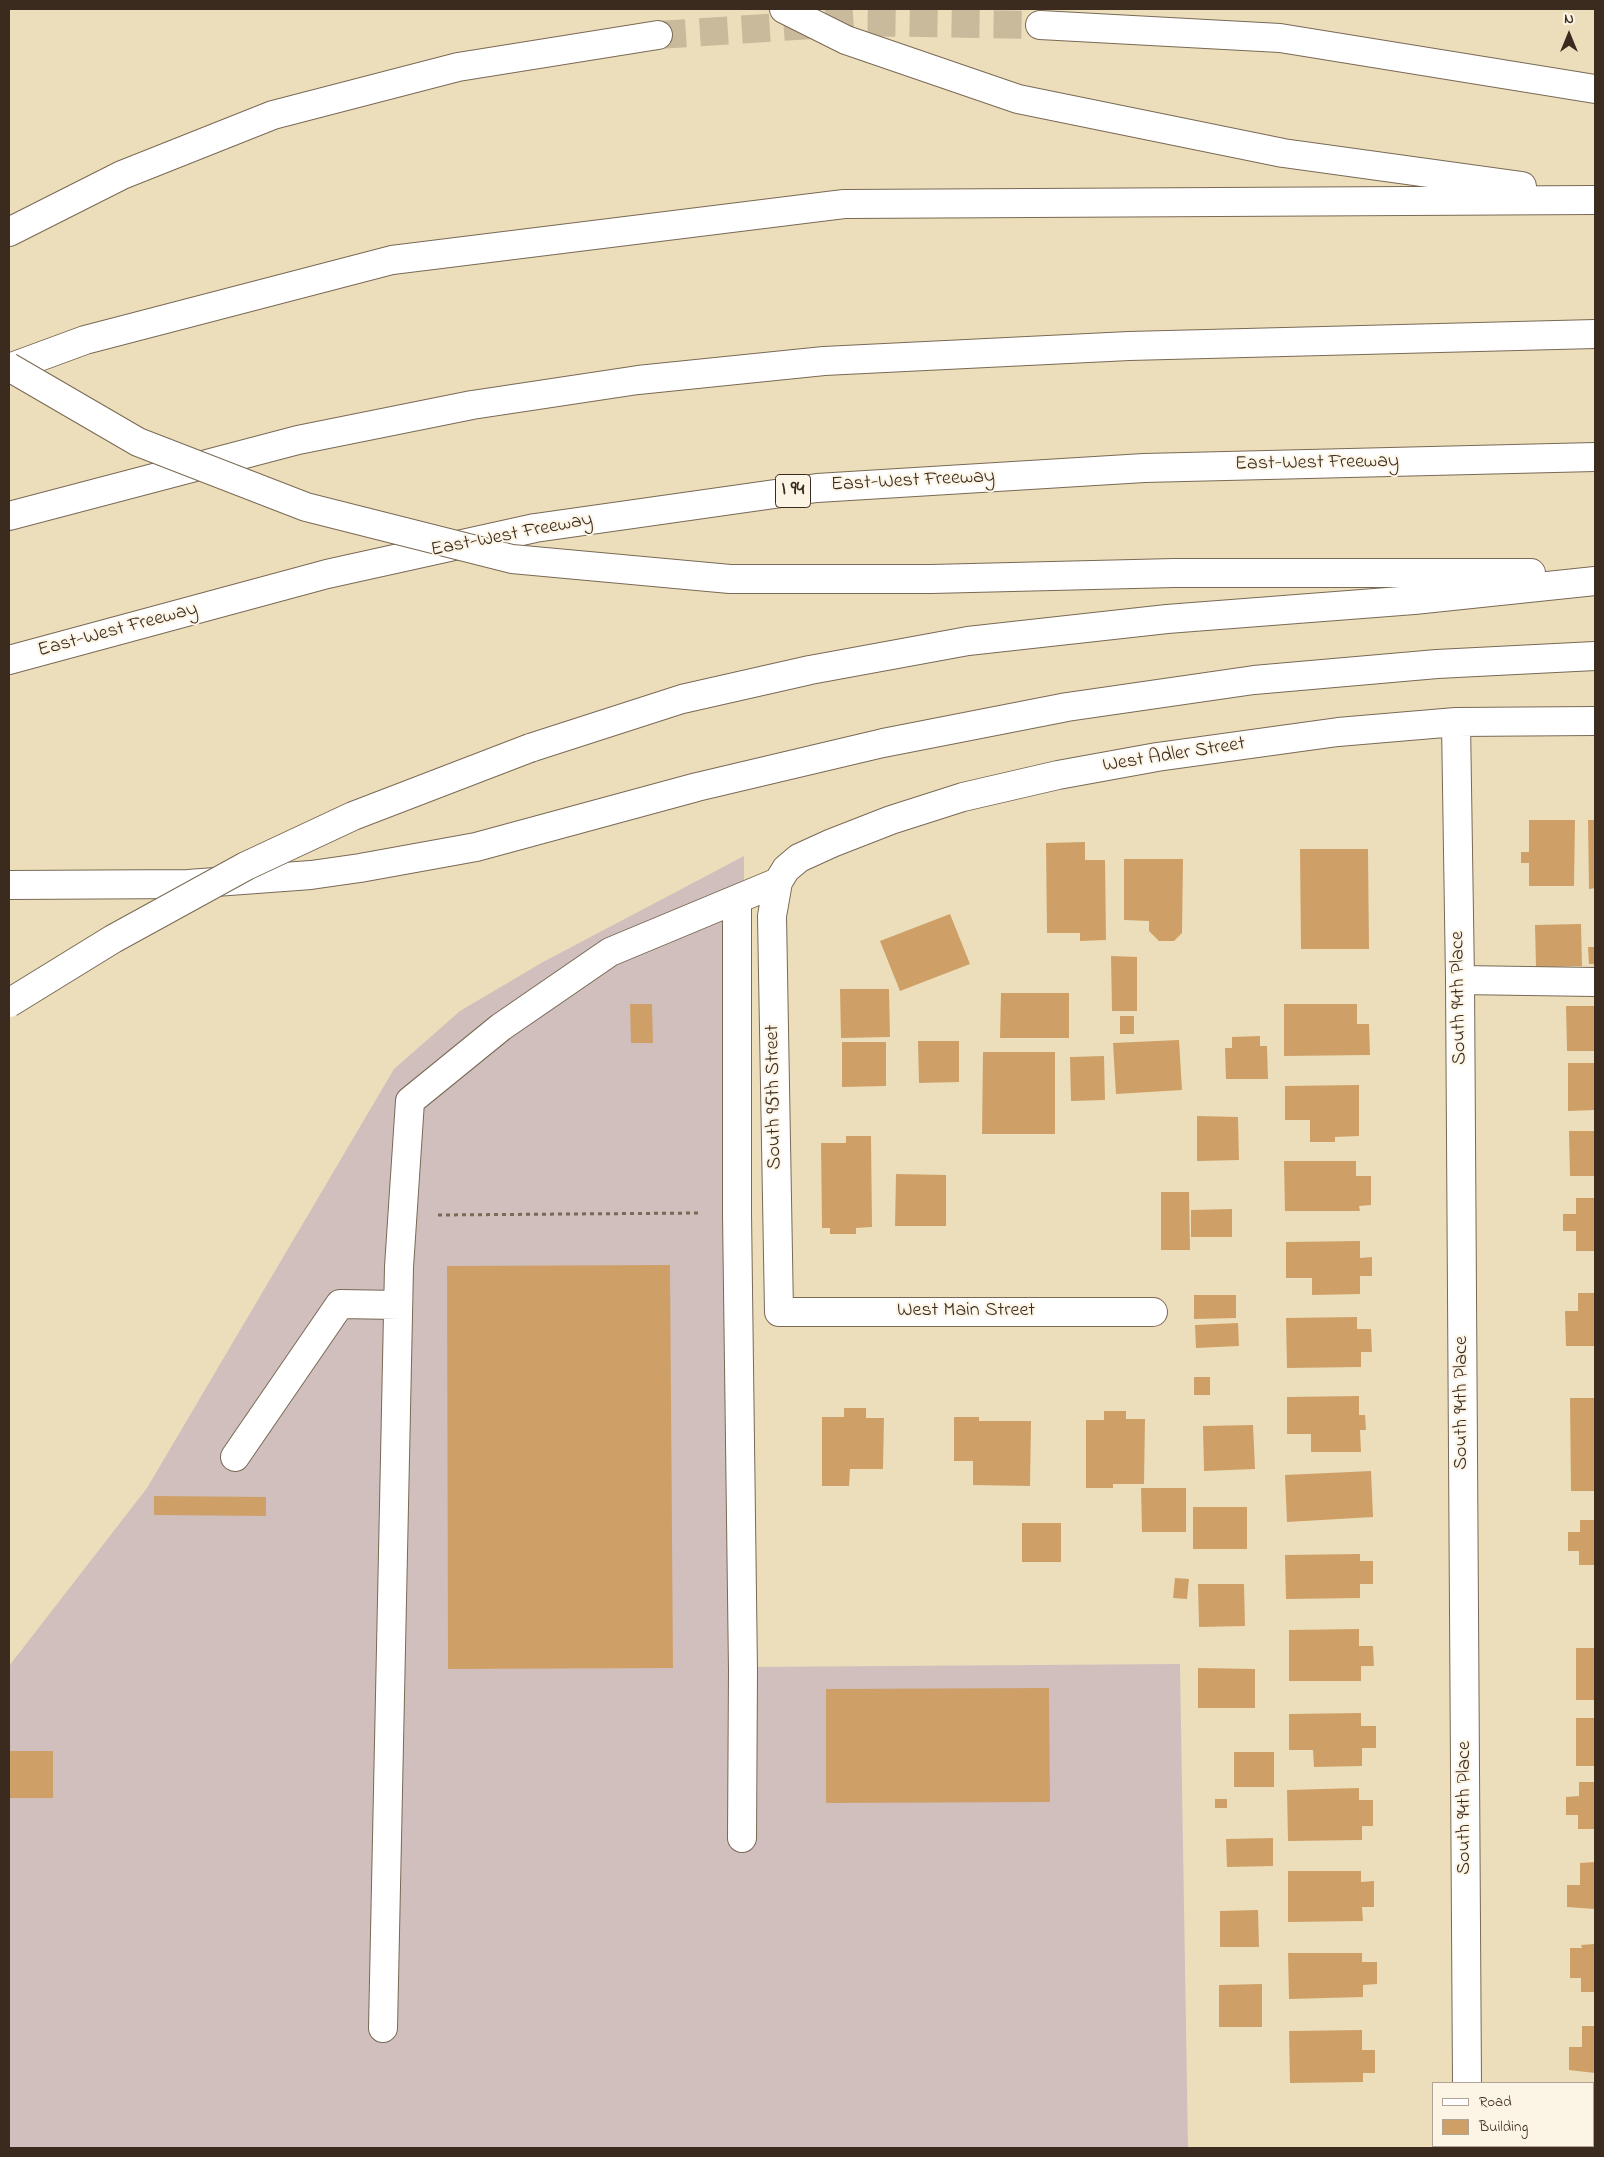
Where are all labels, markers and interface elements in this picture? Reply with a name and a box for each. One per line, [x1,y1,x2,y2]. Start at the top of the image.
text: N [1564,9,1574,30]
north arrow [1544,10,1594,60]
street label: East-West Freeway [1235,451,1399,477]
street label: East-West Freeway [830,466,996,498]
road number: I 94 [776,474,810,508]
street label: East-West Freeway [429,509,595,563]
street label: East-West Freeway [36,598,200,664]
street label: West Adler Street [1101,733,1247,779]
street label: South 94th Place [1447,931,1473,1065]
street label: South 95th Street [762,1024,788,1170]
street label: West Main Street [897,1300,1035,1324]
street label: South 94th Place [1451,1336,1475,1470]
street label: South 94th Place [1454,1741,1478,1875]
legend [1432,2082,1594,2147]
text: Road [1479,2091,1512,2113]
text: Building [1479,2116,1528,2138]

